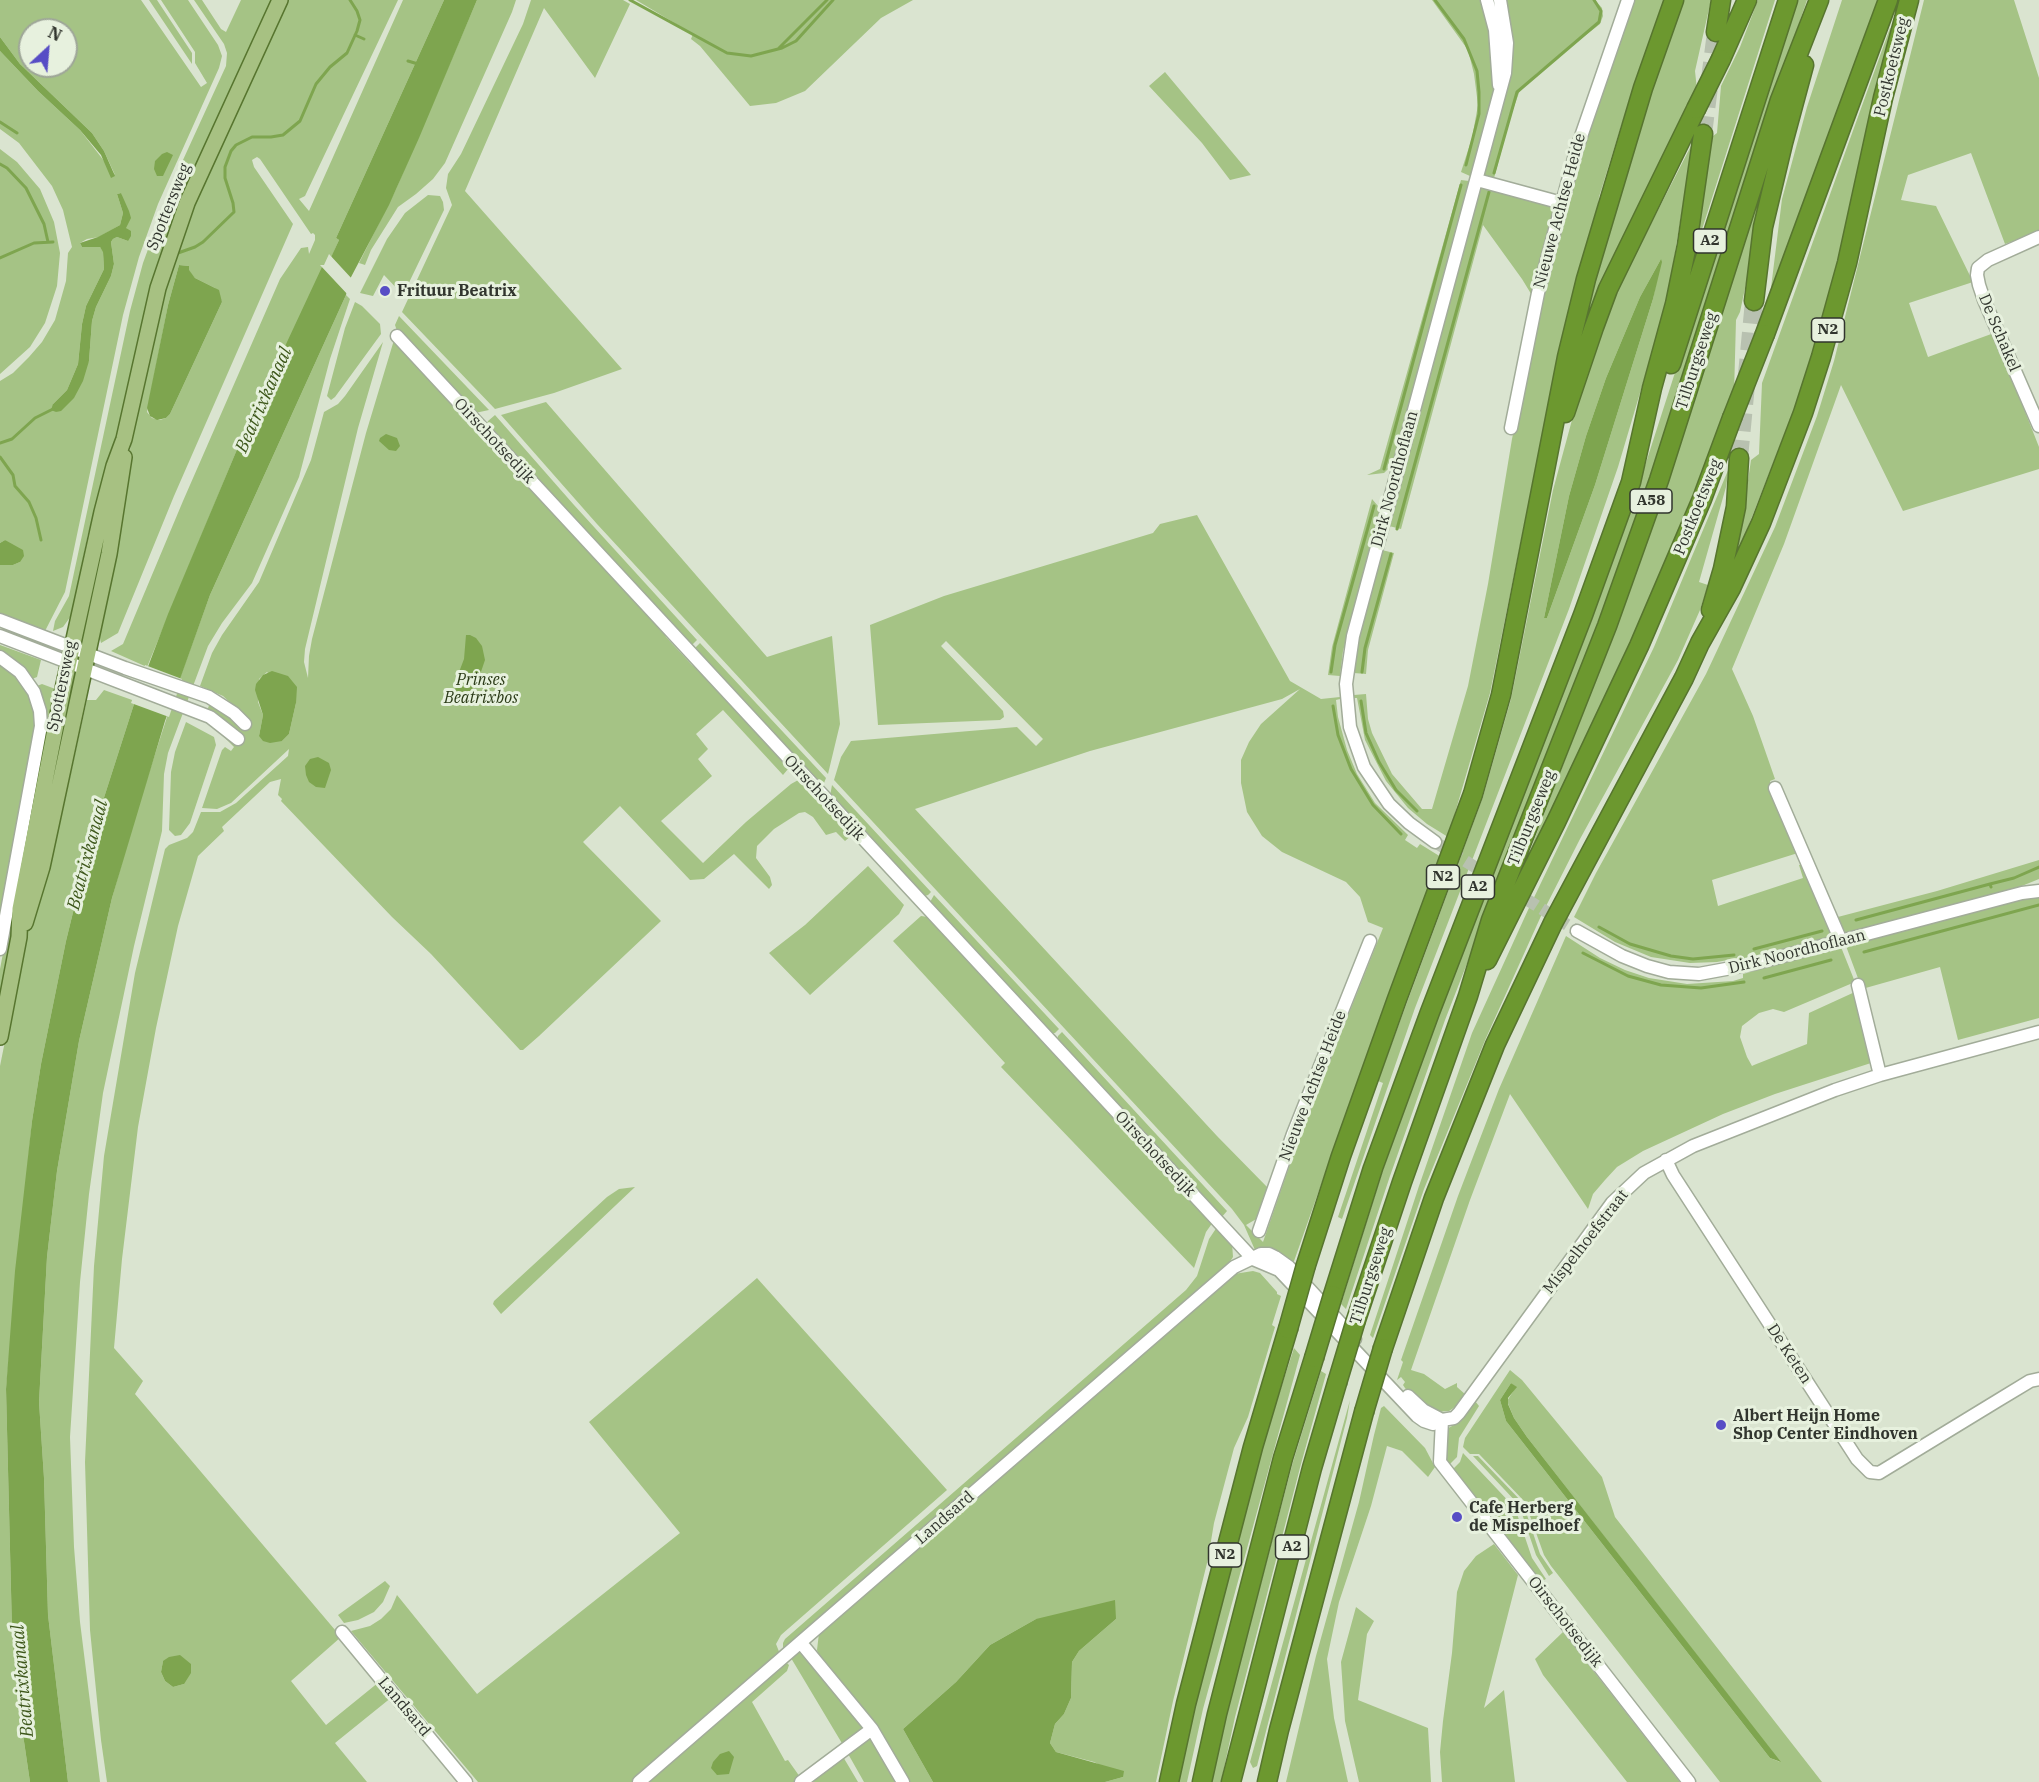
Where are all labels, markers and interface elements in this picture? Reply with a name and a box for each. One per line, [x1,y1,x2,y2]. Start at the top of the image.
street label: Postkoetsweg [1870,15,1914,119]
north arrow [18,18,78,78]
text: N [45,22,65,45]
street label: Nieuwe Achtse Heide [1530,131,1590,291]
street label: Spottersweg [143,161,195,253]
road number: A2 [1694,229,1726,253]
place label: Frituur Beatrix [397,281,517,301]
marker: Frituur Beatrix [378,284,392,298]
street label: De Schakel [1974,291,2024,375]
street label: Tilburgseweg [1672,310,1722,412]
road number: N2 [1812,318,1844,342]
water label: Beatrixkanaal [231,344,297,456]
street label: Oirschotsedijk [450,394,538,488]
street label: Dirk Noordhoflaan [1368,409,1422,549]
street label: Postkoetsweg [1670,456,1726,558]
road number: A58 [1630,489,1672,513]
street label: Spottersweg [43,639,81,733]
park label: Prinses Beatrixbos [444,670,518,708]
street label: Oirschotsedijk [780,751,868,845]
street label: Tilburgseweg [1504,767,1560,869]
water label: Beatrixkanaal [63,798,113,912]
road number: N2 [1426,865,1460,889]
road number: A2 [1462,875,1494,899]
street label: Dirk Noordhoflaan [1726,926,1868,978]
street label: Nieuwe Achtse Heide [1275,1008,1351,1164]
street label: Oirschotsedijk [1111,1107,1199,1201]
street label: Mispelhoefstraat [1539,1186,1633,1298]
street label: Tilburgseweg [1346,1225,1396,1327]
street label: De Keten [1763,1320,1815,1388]
place label: Albert Heijn Home Shop Center Eindhoven [1733,1406,1918,1444]
marker: Albert Heijn Home Shop Center Eindhoven [1714,1418,1728,1432]
street label: Landsard [912,1487,978,1549]
place label: Cafe Herberg de Mispelhoef [1469,1498,1579,1536]
marker: Cafe Herberg de Mispelhoef [1450,1510,1464,1524]
road number: A2 [1276,1535,1308,1559]
road number: N2 [1208,1543,1242,1567]
street label: Oirschotsedijk [1524,1573,1606,1671]
water label: Beatrixkanaal [7,1624,39,1738]
street label: Landsard [374,1673,434,1741]

